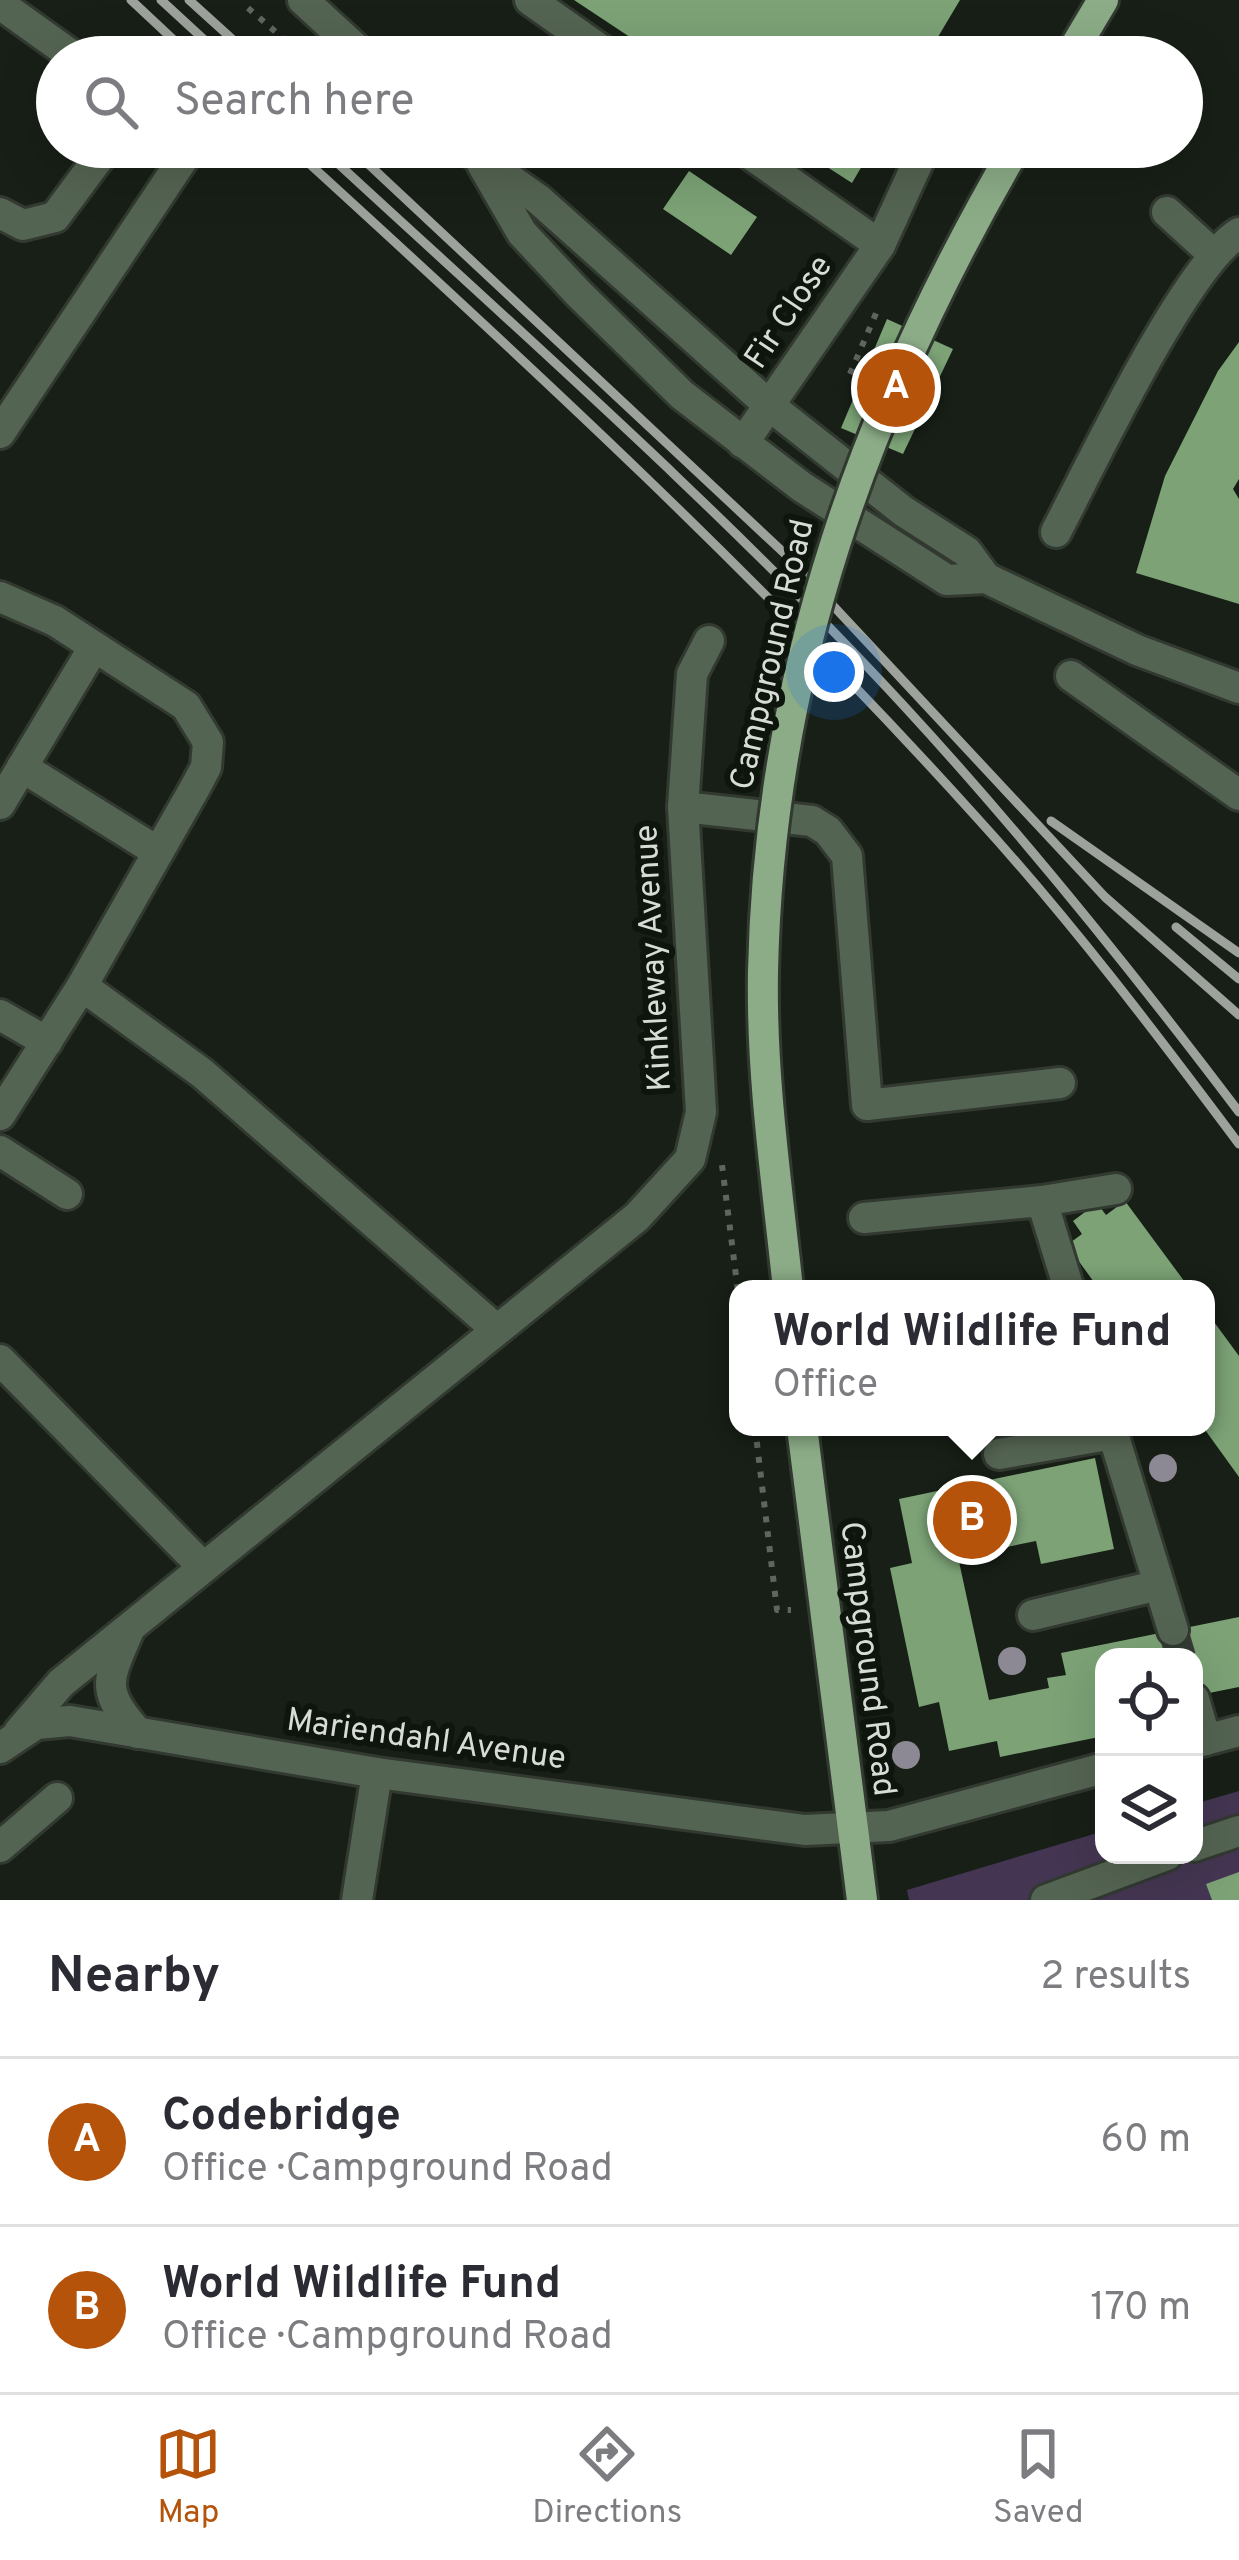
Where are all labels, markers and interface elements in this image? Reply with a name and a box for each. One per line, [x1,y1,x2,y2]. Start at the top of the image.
search box [36,36,1203,168]
icon: search [78,69,144,135]
text: Search here [174,74,414,131]
street label: Fir Close [737,248,843,378]
pin: A [857,343,935,433]
street label: Campground Road [722,516,826,794]
your location [804,642,864,702]
street label: Kinkleway Avenue [627,824,683,1092]
popup [729,1280,1215,1436]
text: World Wildlife Fund [773,1305,1171,1362]
text: Office [773,1362,878,1411]
pin: B [933,1475,1011,1565]
street label: Campground Road [828,1519,904,1799]
map controls [1095,1648,1203,1864]
button: locate [1095,1648,1203,1756]
street label: Mariendahl Avenue [284,1701,568,1781]
button: layers [1095,1756,1203,1864]
text: Nearby [48,1946,220,2011]
text: 2 results [1040,1954,1191,2003]
text: Codebridge [162,2089,401,2146]
text: A [73,2117,101,2166]
text: 60 m [1100,2117,1191,2166]
text: Office · Campground Road [162,2146,613,2195]
text: World Wildlife Fund [162,2257,561,2314]
text: B [74,2285,100,2334]
text: 170 m [1090,2285,1191,2334]
text: Office · Campground Road [162,2314,613,2363]
tab: Map [155,2421,221,2535]
tab: Directions [532,2421,682,2535]
tab: Saved [993,2421,1084,2535]

